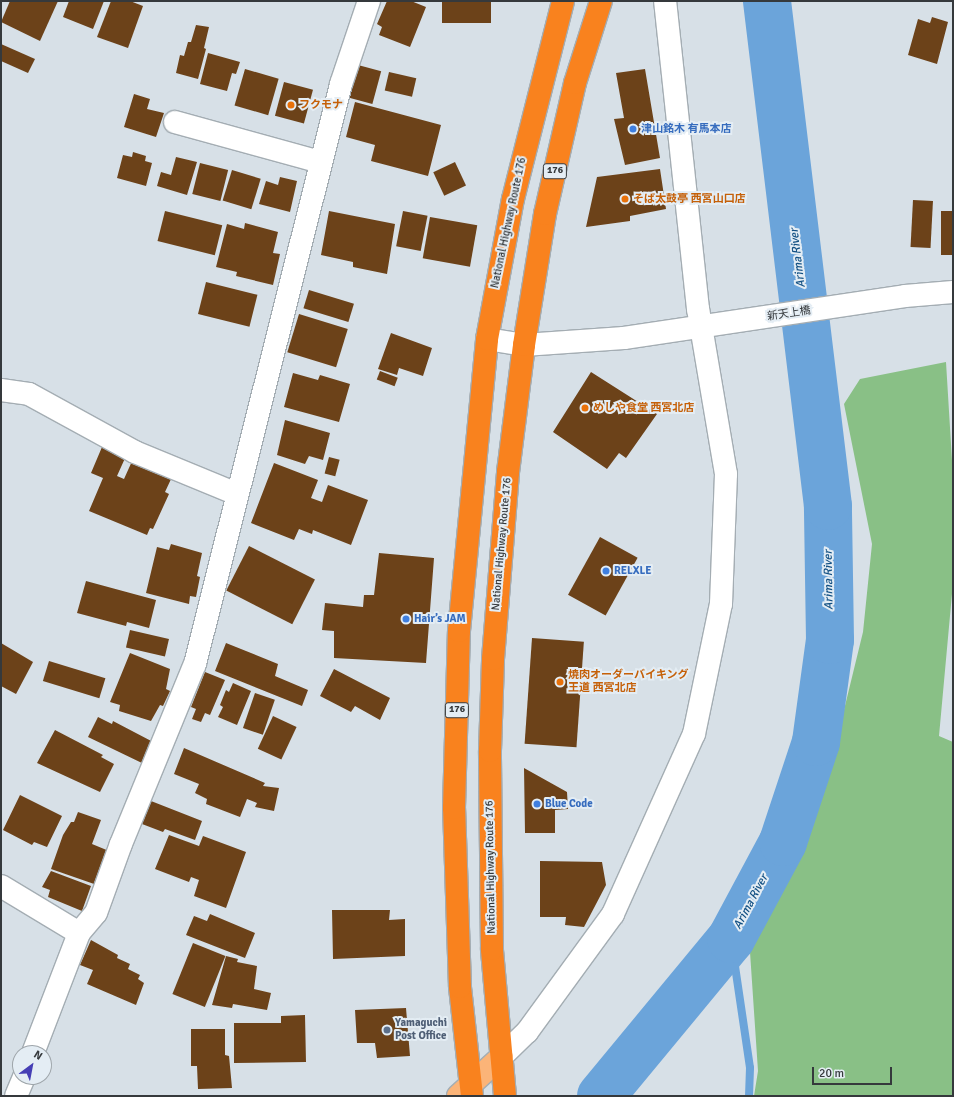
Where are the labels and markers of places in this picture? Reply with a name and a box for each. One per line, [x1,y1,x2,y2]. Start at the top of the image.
place label: フクモナ [299,98,343,112]
marker: フクモナ [286,100,296,110]
place label: 津山銘木 有馬本店 [641,122,731,136]
marker: 津山銘木 有馬本店 [628,124,638,134]
place label: そば太鼓亭 西宮山口店 [633,192,745,206]
marker: そば太鼓亭 西宮山口店 [620,194,630,204]
place label: めしや食堂 西宮北店 [593,401,694,415]
marker: めしや食堂 西宮北店 [580,403,590,413]
place label: RELXLE [614,564,652,578]
marker: RELXLE [601,566,611,576]
place label: Hair’s JAM [414,612,466,626]
marker: Hair’s JAM [401,614,411,624]
place label: 焼肉オーダーバイキング 王道 西宮北店 [568,669,689,695]
marker: 焼肉オーダーバイキング 王道 西宮北店 [555,677,565,687]
place label: Blue Code [545,797,593,811]
marker: Blue Code [532,799,542,809]
place label: Yamaguchi Post Office [395,1017,447,1043]
marker: Yamaguchi Post Office [382,1025,392,1035]

